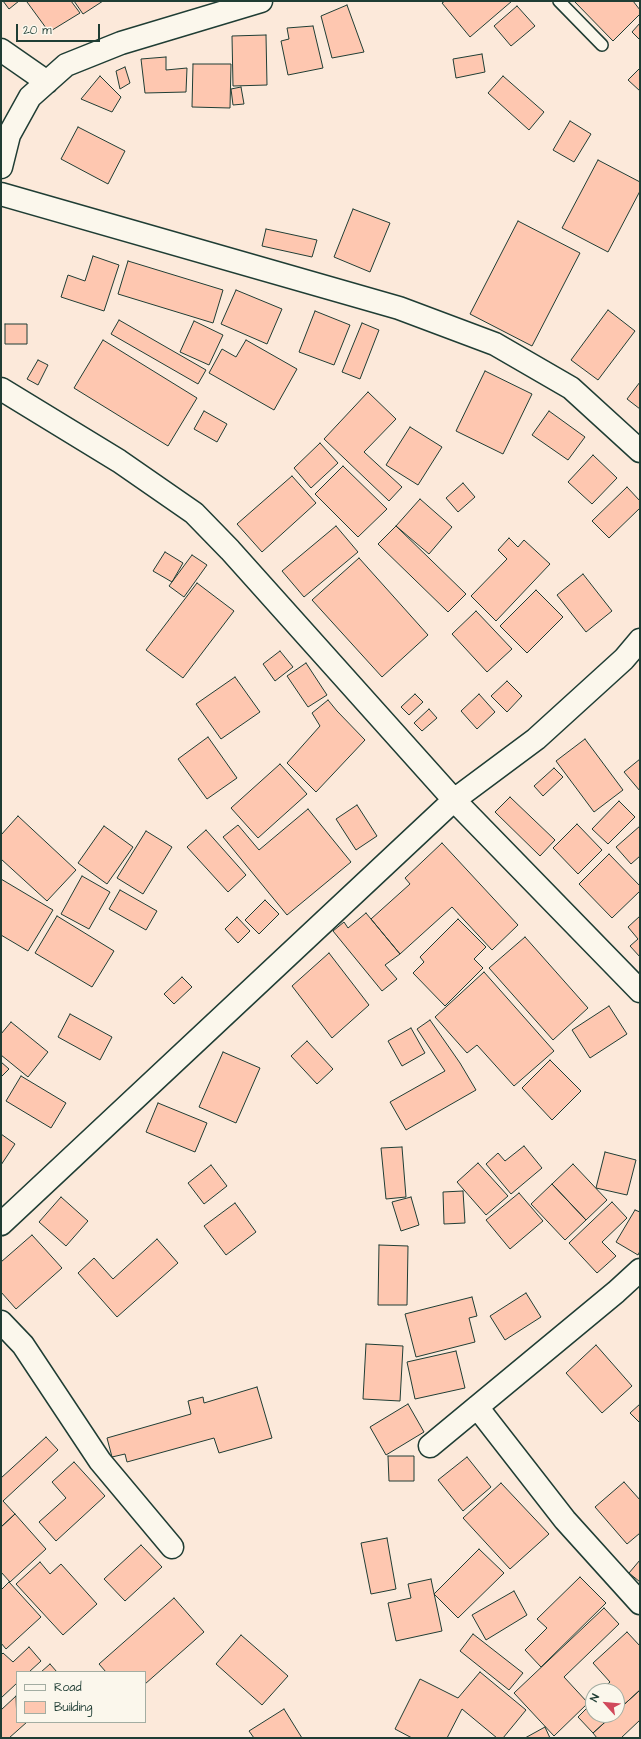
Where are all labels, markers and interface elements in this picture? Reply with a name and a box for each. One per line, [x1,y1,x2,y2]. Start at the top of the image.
scale bar [18,16,102,42]
text: 20 m [23,22,52,39]
legend [16,1671,146,1723]
text: Road [54,1679,82,1696]
north arrow [585,1683,625,1723]
text: N [587,1691,603,1704]
text: Building [54,1699,92,1716]

